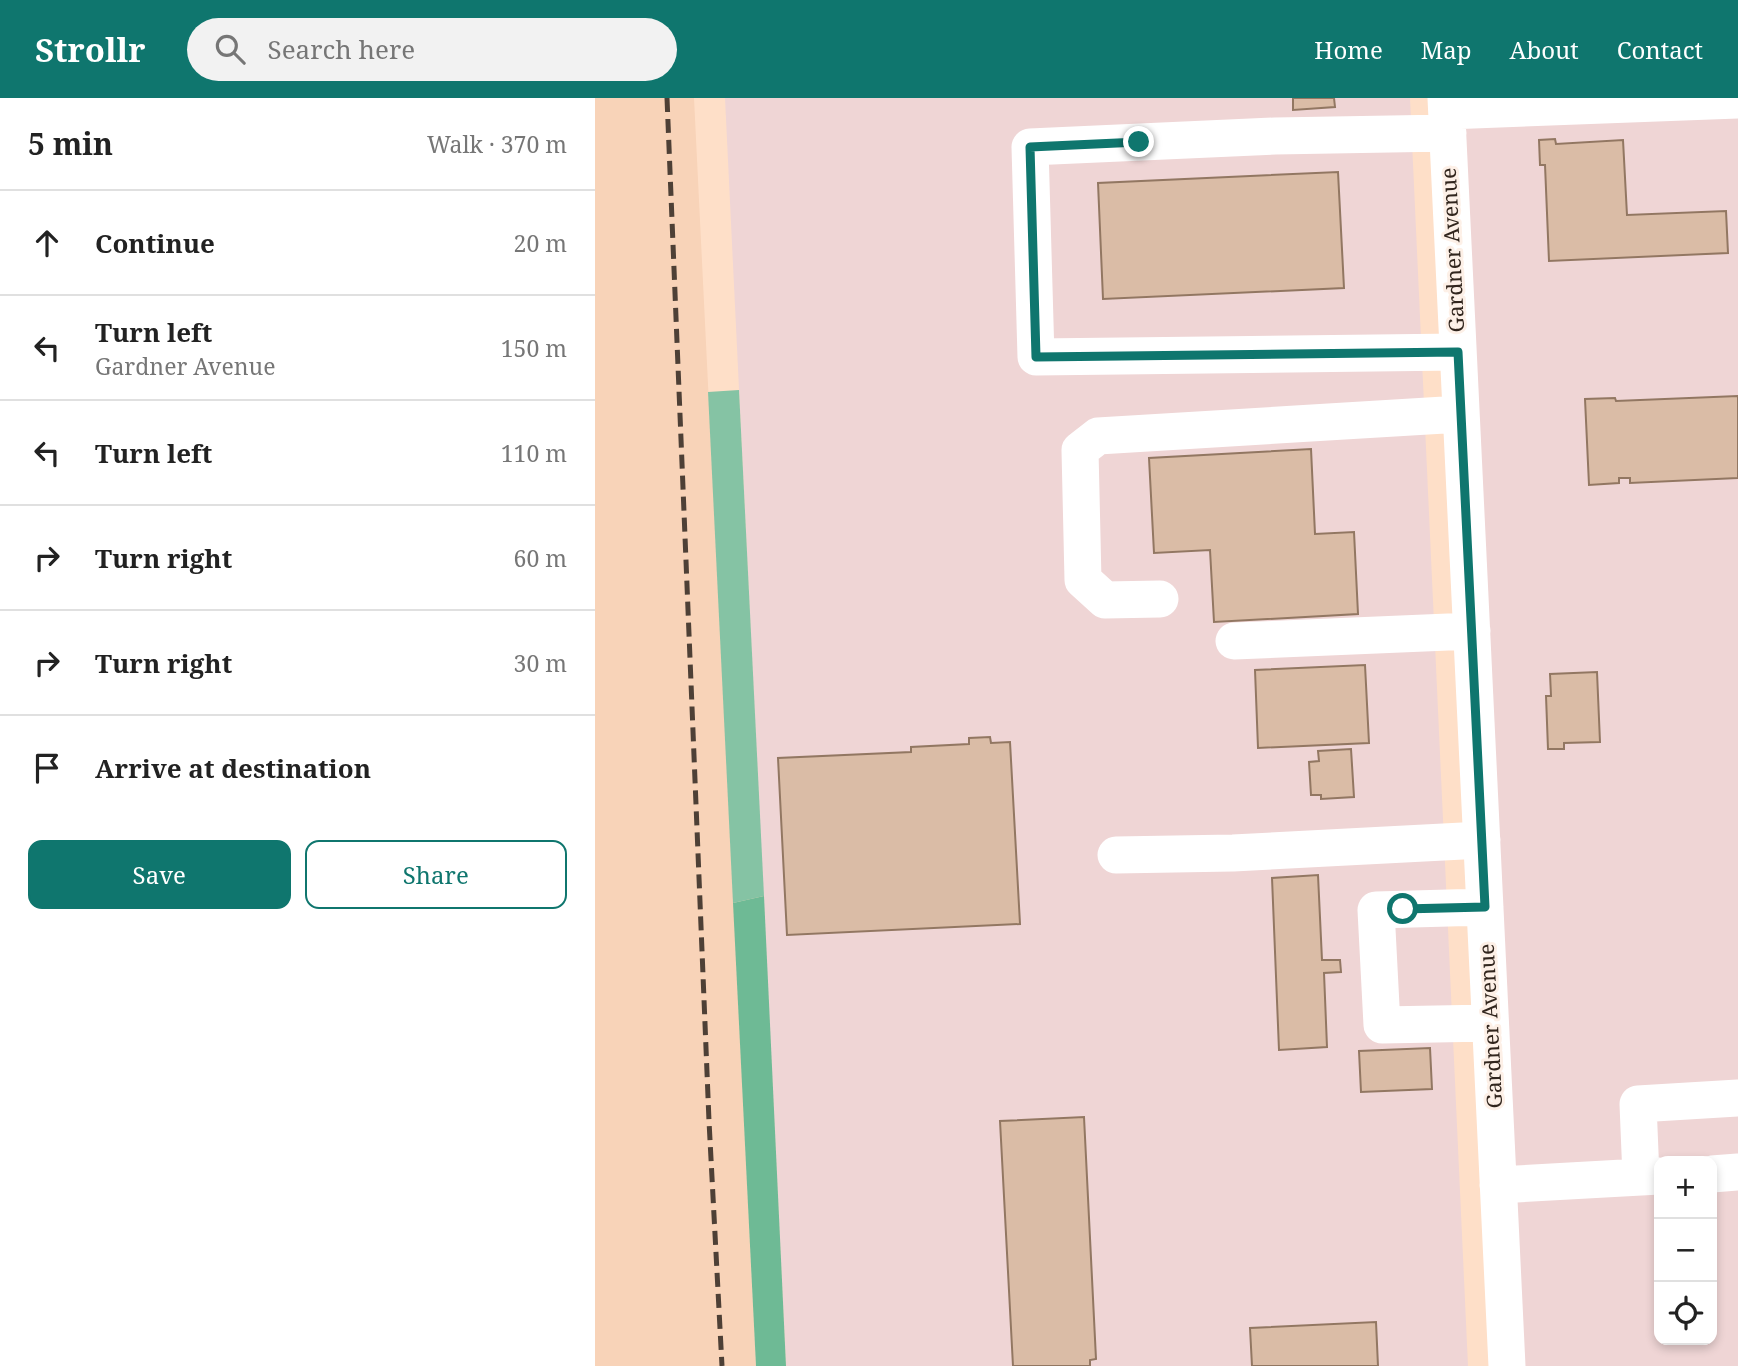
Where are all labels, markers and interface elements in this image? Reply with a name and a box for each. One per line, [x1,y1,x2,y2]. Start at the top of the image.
search box [187,18,677,81]
text: Strollr [35,27,145,72]
icon: search [211,30,249,68]
text: Search here [267,31,415,67]
text: Home [1314,33,1383,66]
text: Map [1421,33,1472,66]
text: About [1510,33,1579,66]
text: Contact [1617,33,1703,66]
text: 5 min [28,123,113,164]
route end [1123,126,1154,157]
text: Walk · 370 m [427,128,567,160]
street label: Gardner Avenue [1434,167,1470,333]
icon: ahead [28,224,66,262]
text: Continue [95,225,215,261]
text: 20 m [514,227,567,259]
text: Turn left [95,314,212,350]
icon: left [28,329,66,367]
text: 150 m [501,332,567,364]
text: Gardner Avenue [95,350,275,382]
icon: left [28,434,66,472]
text: Turn left [95,435,212,471]
text: 110 m [501,437,567,469]
icon: right [28,539,66,577]
text: Turn right [95,540,232,576]
text: 60 m [514,542,567,574]
icon: right [28,644,66,682]
text: Turn right [95,645,232,681]
text: 30 m [514,647,567,679]
icon: arrive [28,749,66,787]
text: Arrive at destination [95,750,371,786]
button: Save [28,840,291,909]
button: Share [305,840,567,909]
route start [1387,893,1418,924]
street label: Gardner Avenue [1472,943,1508,1109]
map controls [1654,1156,1717,1345]
button: + [1654,1156,1717,1219]
button: − [1654,1219,1717,1282]
button: locate [1654,1282,1717,1345]

